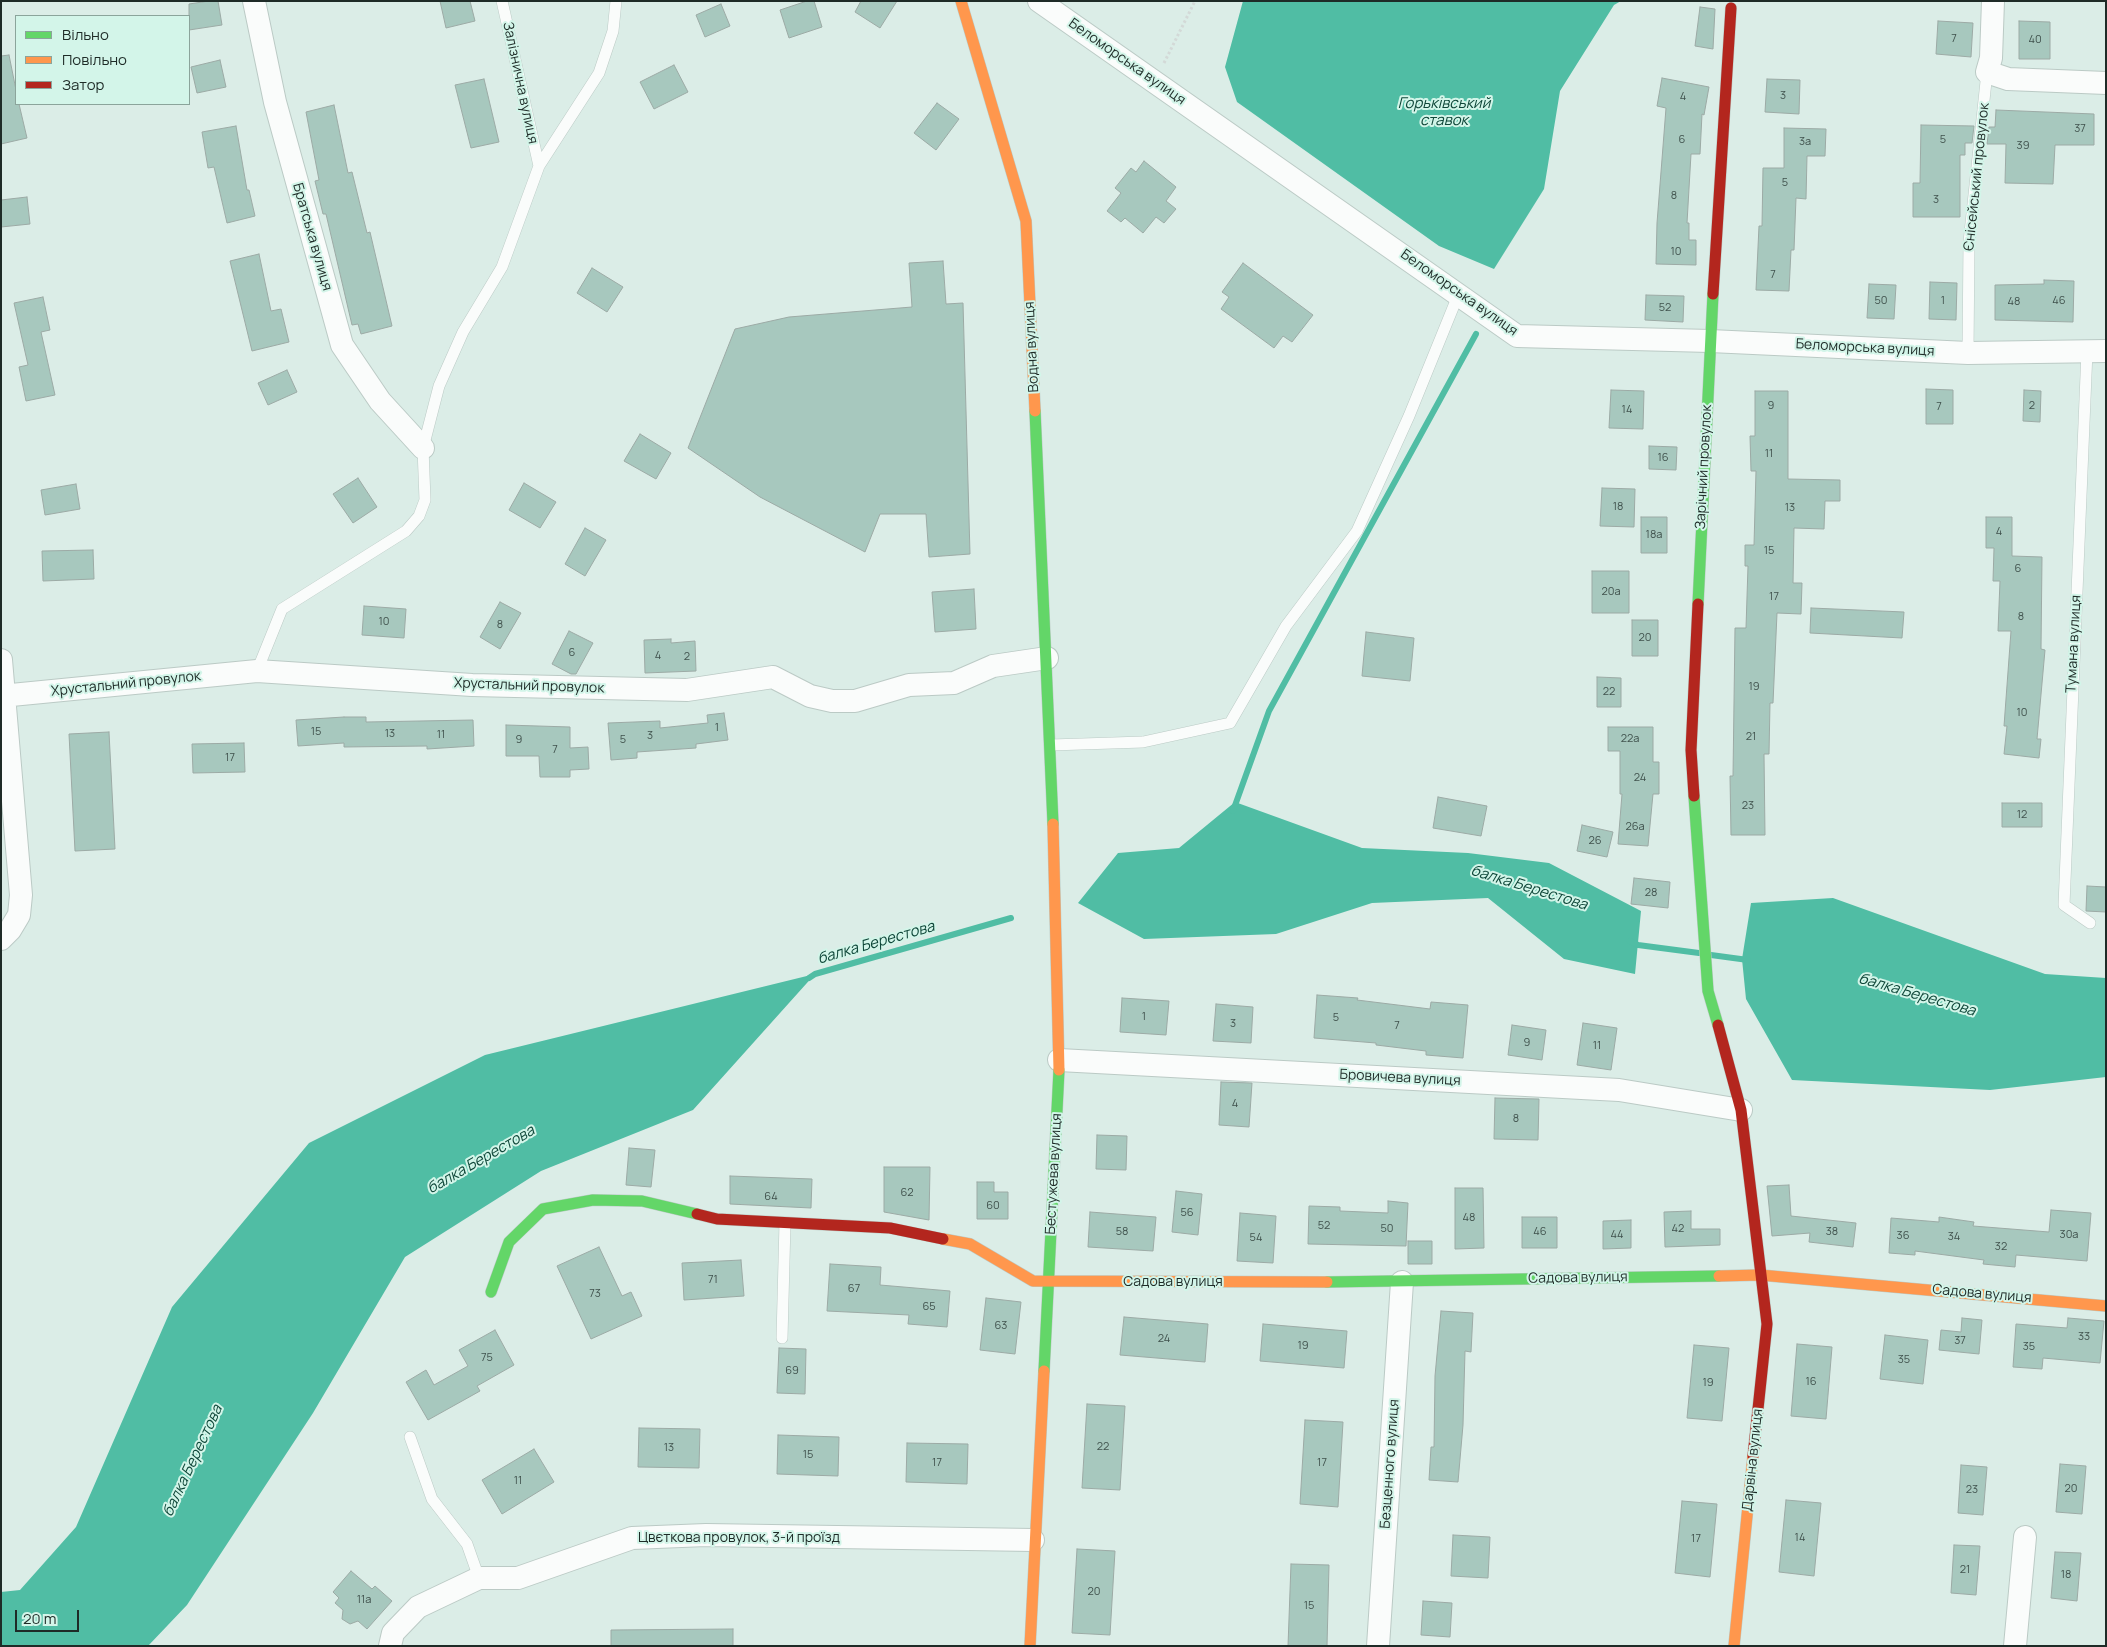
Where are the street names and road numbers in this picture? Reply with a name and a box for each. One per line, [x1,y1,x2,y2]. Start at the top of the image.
street label: Беломорська вулиця [1065,15,1189,109]
street label: Залізнична вулиця [499,20,541,146]
street label: Єнісейський провулок [1961,102,1993,252]
street label: Братська вулиця [289,181,335,293]
street label: Беломорська вулиця [1397,246,1521,340]
street label: Водна вулиця [1021,301,1043,393]
street label: Беломорська вулиця [1795,336,1935,360]
street label: Зарічний провулок [1692,404,1716,530]
street label: Тумана вулиця [2063,595,2085,693]
street label: Хрустальний провулок [50,668,202,700]
street label: Хрустальний провулок [454,675,604,697]
street label: Бровичева вулиця [1339,1066,1461,1090]
street label: Бестужева вулиця [1042,1113,1066,1235]
street label: Садова вулиця [1528,1269,1628,1287]
street label: Садова вулиця [1123,1274,1223,1290]
street label: Садова вулиця [1932,1281,2032,1307]
street label: Безценного вулиця [1377,1399,1403,1529]
street label: Дарвіна вулиця [1739,1408,1767,1512]
street label: Цвєткова провулок, 3-й проїзд [638,1530,840,1546]

